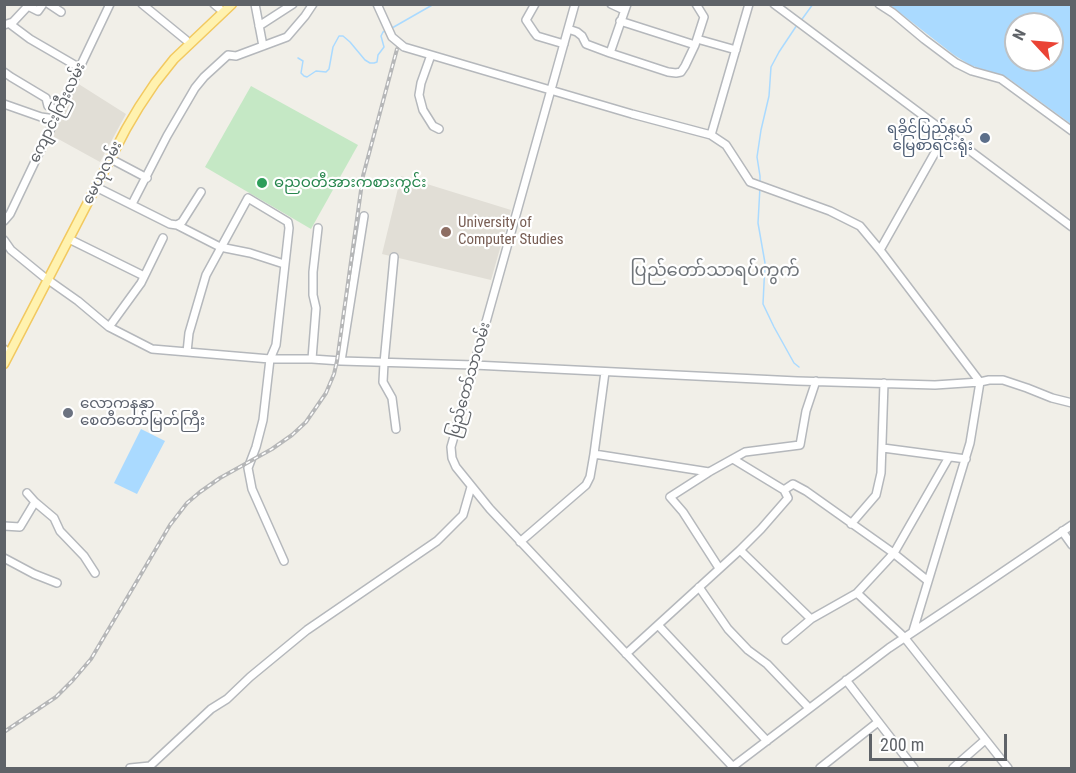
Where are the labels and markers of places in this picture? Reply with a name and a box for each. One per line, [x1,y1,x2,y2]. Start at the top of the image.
place label: ရခိုင်ပြည်နယ် မြေစာရင်းရုံး [887,120,973,155]
marker: ရခိုင်ပြည်နယ် မြေစာရင်းရုံး [978,131,992,145]
place label: ဓညဝတီအားကစားကွင်း [274,174,427,192]
marker: ဓညဝတီအားကစားကွင်း [255,176,269,190]
place label: University of Computer Studies [458,214,564,249]
marker: University of Computer Studies [439,225,453,239]
place label: လောကနန္ဒာ စေတီတော်မြတ်ကြီး [80,395,205,430]
marker: လောကနန္ဒာ စေတီတော်မြတ်ကြီး [61,406,75,420]

